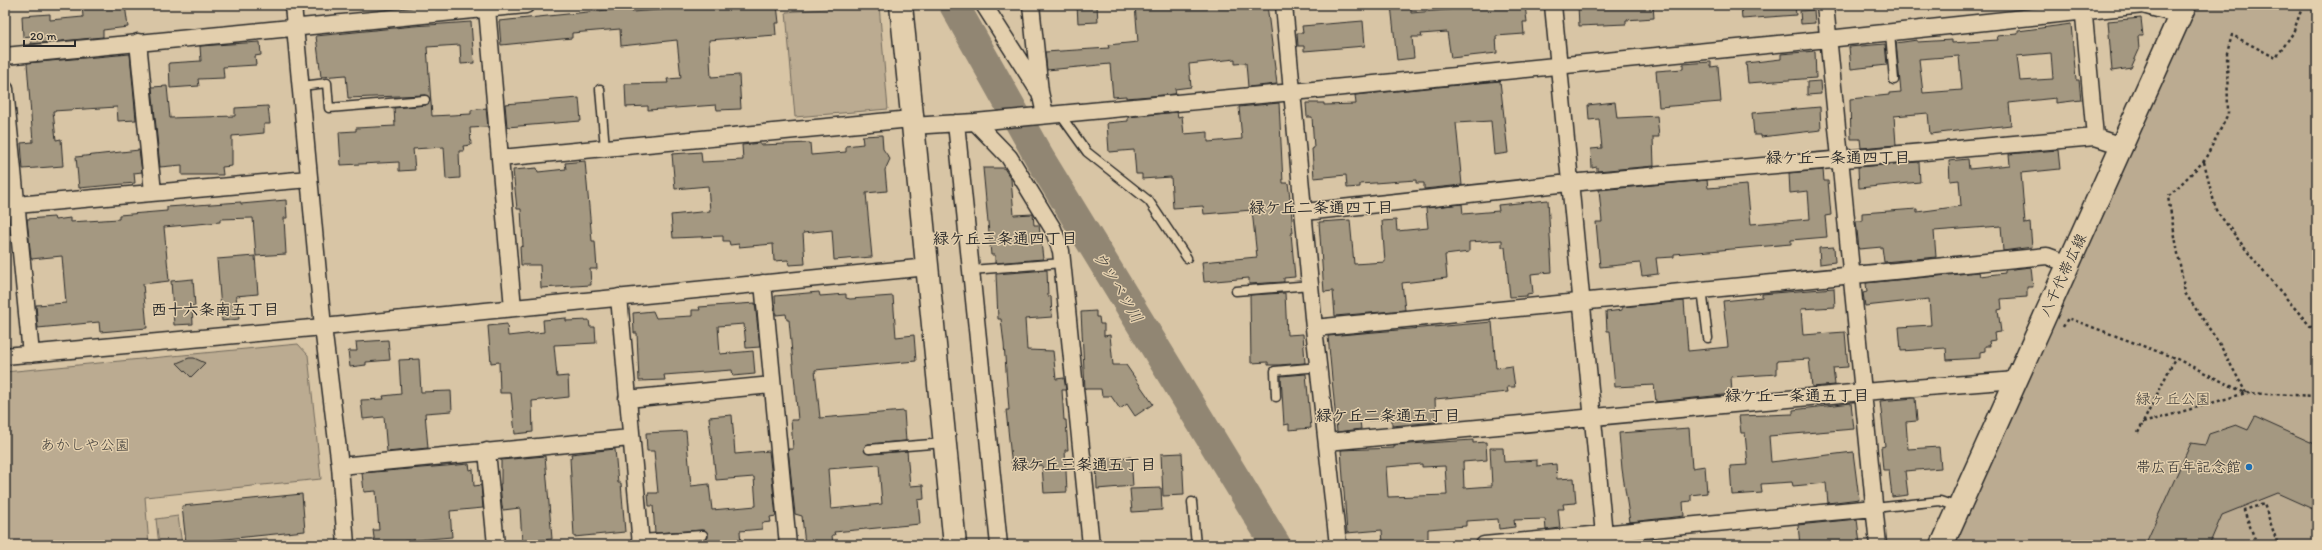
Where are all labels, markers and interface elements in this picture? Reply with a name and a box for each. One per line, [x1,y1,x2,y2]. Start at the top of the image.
scale bar [24,22,75,48]
text: 20 m [30,29,57,43]
district label: 緑ケ丘一条通四丁目 [1766,148,1910,167]
district label: 緑ケ丘二条通四丁目 [1249,198,1393,217]
district label: 緑ケ丘三条通四丁目 [933,229,1077,248]
street label: 八千代帯広線 [2036,230,2090,320]
water label: ウツベツ川 [1089,248,1147,326]
district label: 西十六条南五丁目 [151,300,279,319]
district label: 緑ケ丘一条通五丁目 [1725,386,1869,405]
park label: 緑ヶ丘公園 [2135,390,2211,408]
district label: 緑ケ丘二条通五丁目 [1316,406,1460,425]
park label: あかしや公園 [40,436,130,454]
district label: 緑ケ丘三条通五丁目 [1012,455,1156,474]
place label: 帯広百年記念館 [2136,458,2241,476]
marker: 帯広百年記念館 [2244,462,2254,472]

